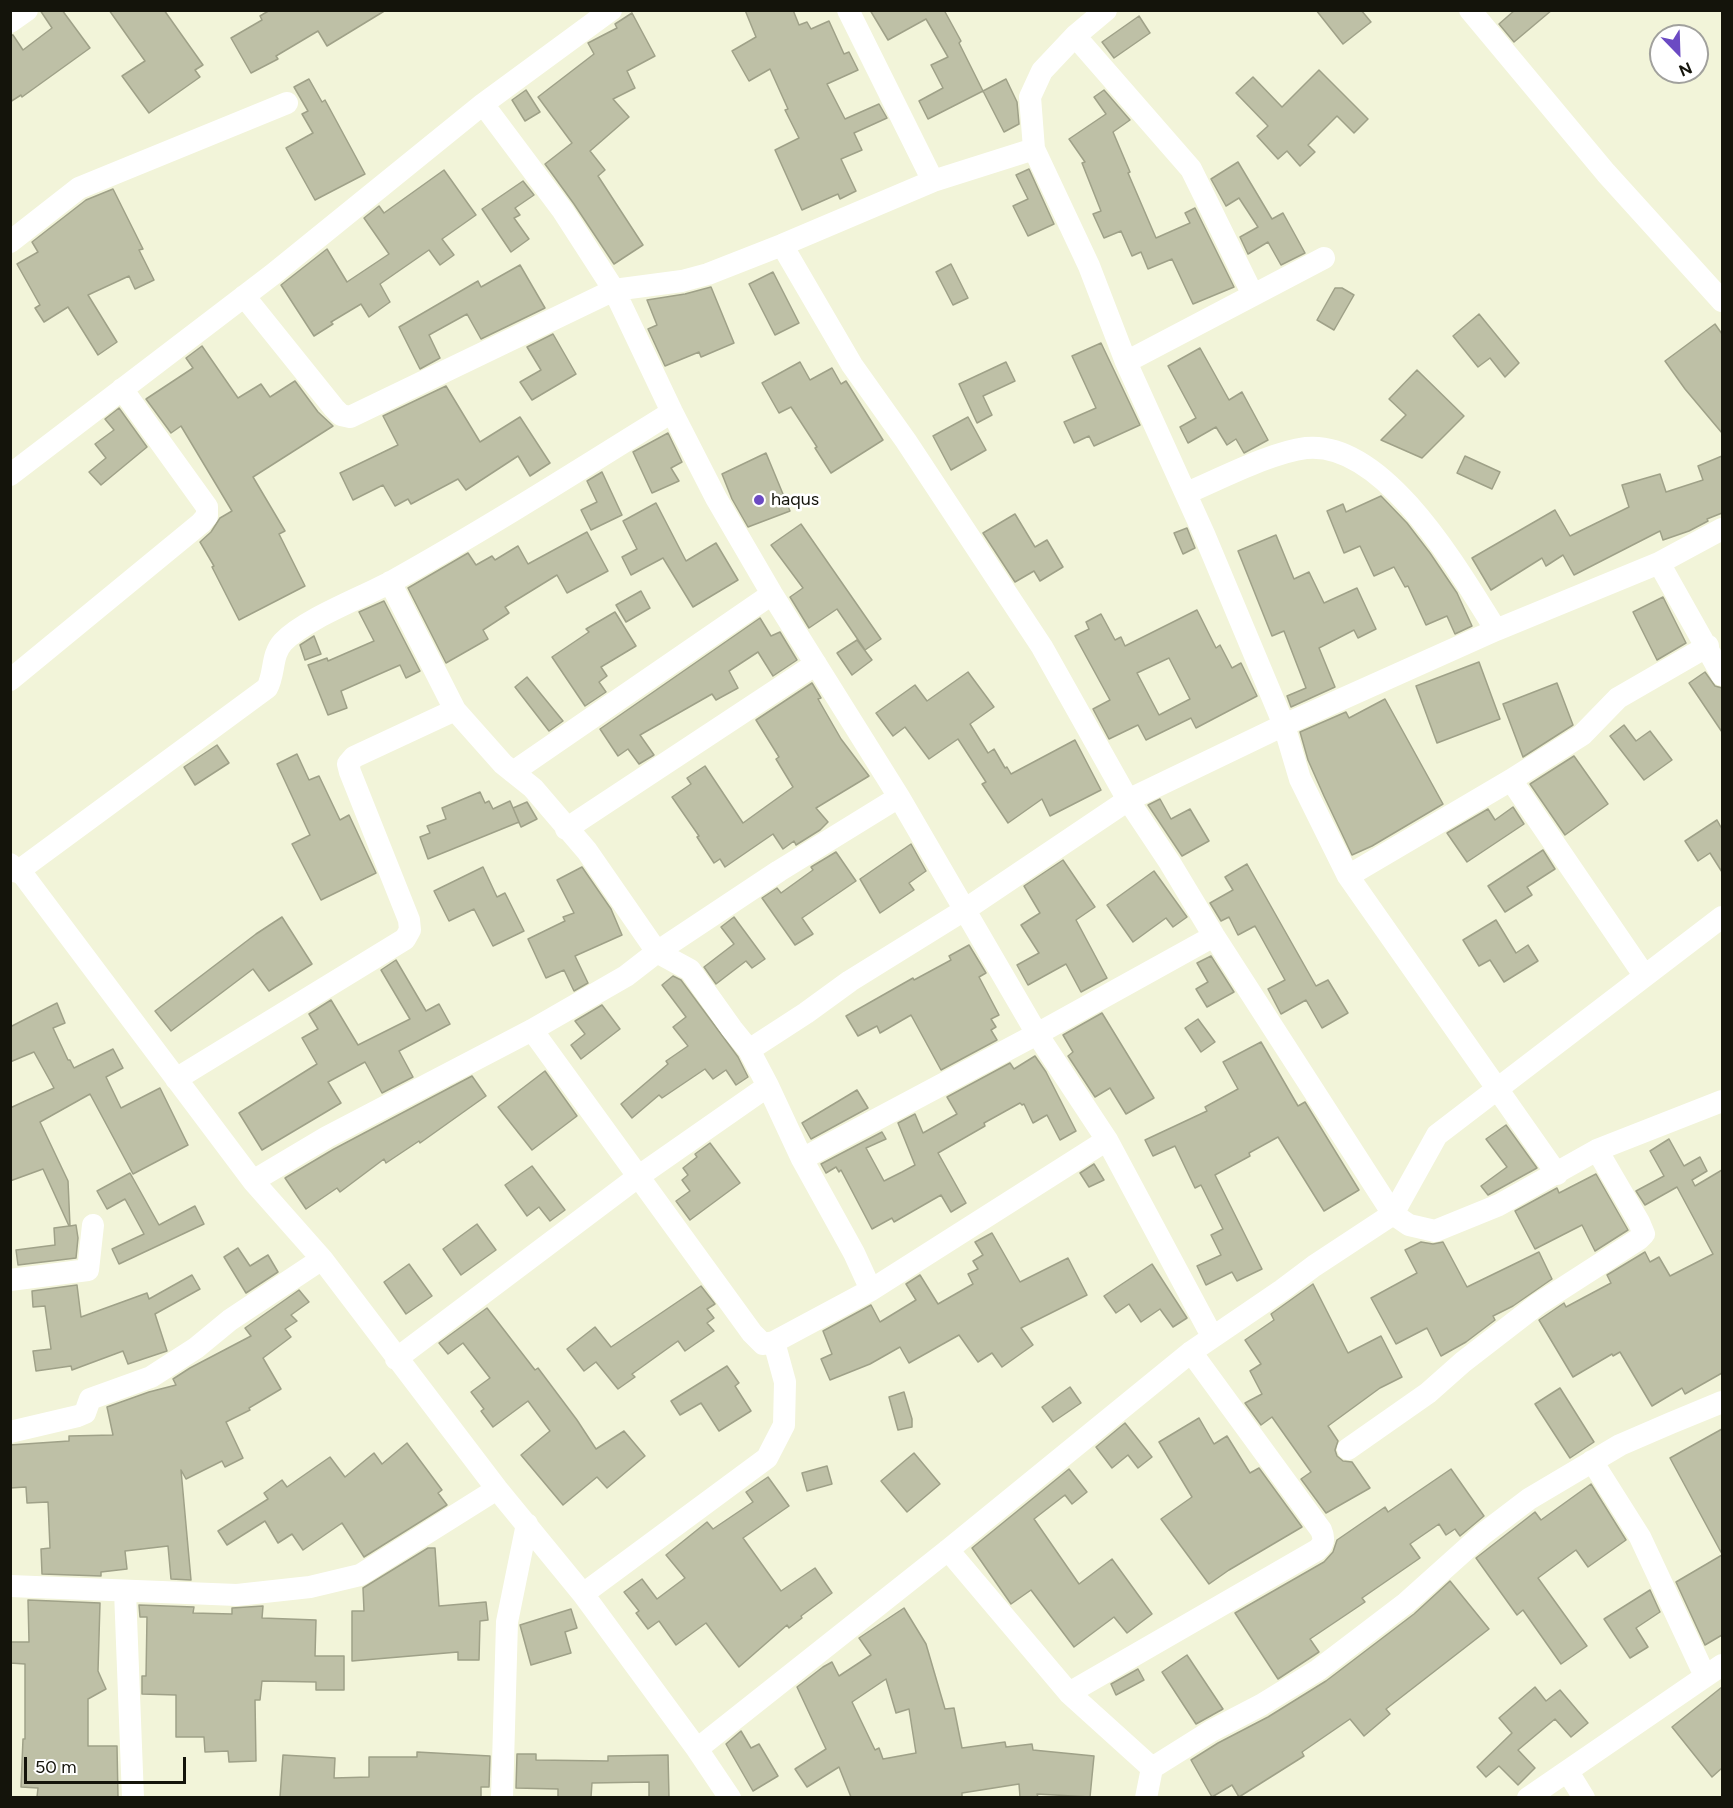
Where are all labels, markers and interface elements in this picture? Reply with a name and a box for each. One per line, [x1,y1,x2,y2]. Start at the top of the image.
north arrow [1649,24,1709,84]
text: N [1676,58,1695,80]
place label: haqus [771,489,819,511]
marker: haqus [752,493,766,507]
scale bar [27,1745,189,1783]
text: 50 m [35,1756,77,1778]

